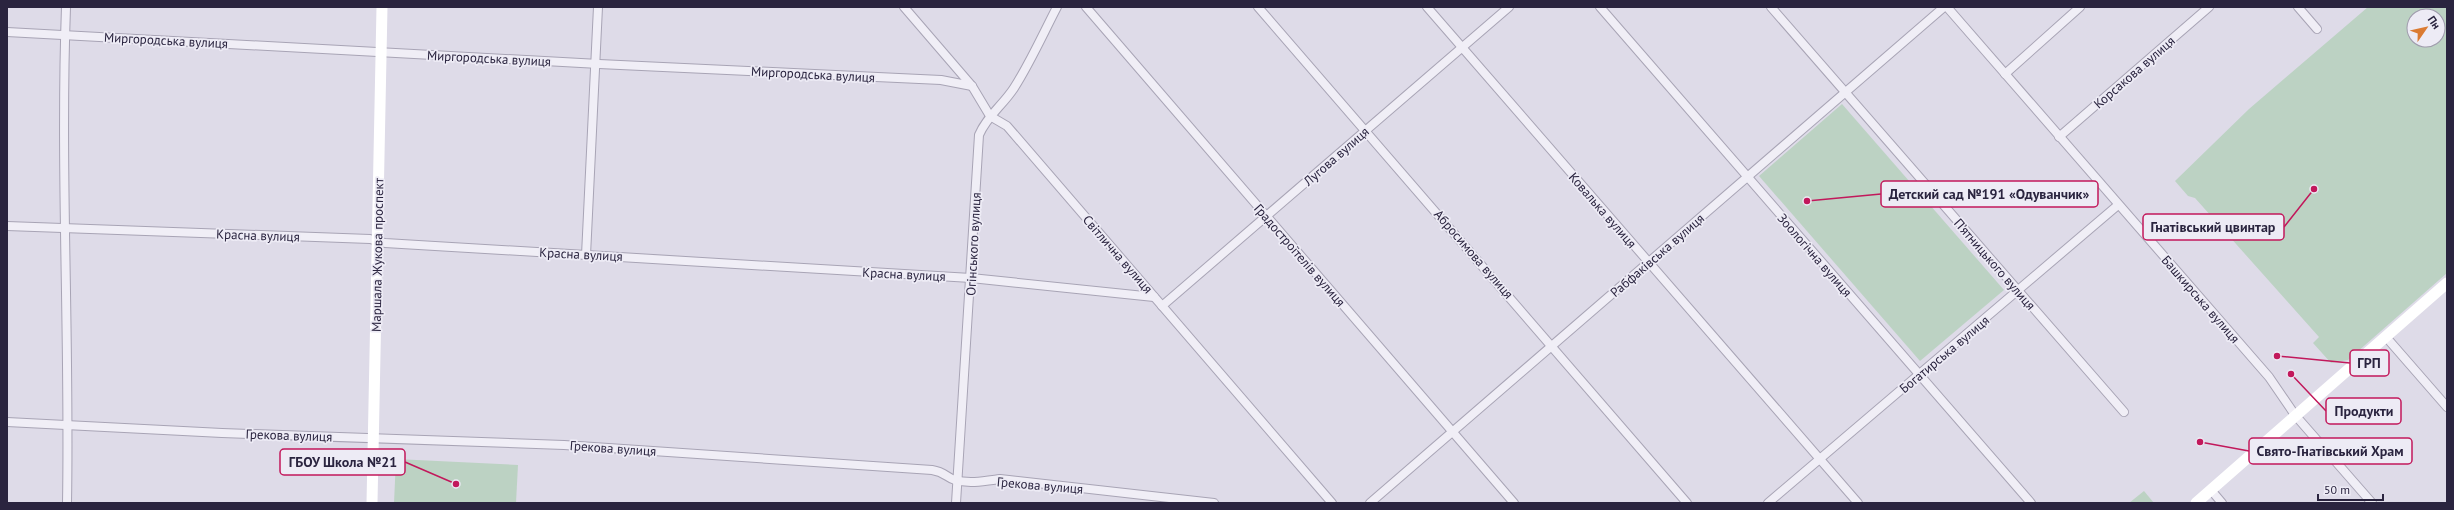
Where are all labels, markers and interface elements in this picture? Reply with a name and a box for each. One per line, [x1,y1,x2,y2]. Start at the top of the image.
north arrow [2406,8,2446,48]
text: Пн [2425,13,2444,32]
street label: Миргородська вулиця [103,29,228,52]
street label: Корсакова вулиця [2090,32,2178,112]
street label: Миргородська вулиця [426,47,551,70]
street label: Миргородська вулиця [750,63,875,86]
street label: Лугова вулиця [1299,123,1373,190]
street label: Ковалька вулиця [1565,169,1640,252]
street label: Маршала Жукова проспект [368,177,387,332]
callout: Детский сад №191 «Одуванчик» [1881,181,2098,207]
text: Детский сад №191 «Одуванчик» [1889,185,2089,203]
street label: Огінського вулиця [962,192,985,296]
street label: Градостроїтелiв вулиця [1250,200,1349,310]
street label: Абросимова вулиця [1430,206,1517,302]
street label: Рабфаківська вулиця [1607,210,1708,301]
street label: Зоологічна вулиця [1774,210,1856,301]
street label: Світлична вулиця [1079,212,1156,297]
callout: Гнатівський цвинтар [2143,214,2284,240]
street label: П’ятницького вулиця [1950,215,2039,314]
text: Гнатівський цвинтар [2151,218,2276,236]
street label: Красна вулиця [216,226,300,245]
street label: Красна вулиця [539,244,623,265]
street label: Башкирська вулиця [2158,252,2243,347]
street label: Красна вулиця [862,264,946,285]
street label: Богатирська вулиця [1896,312,1993,397]
callout: ГРП [2350,350,2389,376]
text: ГРП [2357,354,2381,372]
callout: Продукти [2326,398,2401,424]
text: Продукти [2335,402,2394,420]
street label: Грекова вулиця [245,425,333,446]
street label: Грекова вулиця [569,437,657,460]
callout: Свято-Гнатівський Храм [2249,438,2412,464]
text: Свято-Гнатівський Храм [2256,442,2404,460]
callout: ГБОУ Школа №21 [280,449,405,475]
text: ГБОУ Школа №21 [289,453,397,471]
street label: Грекова вулиця [996,473,1084,498]
scale bar [2318,476,2383,502]
text: 50 m [2324,482,2350,497]

